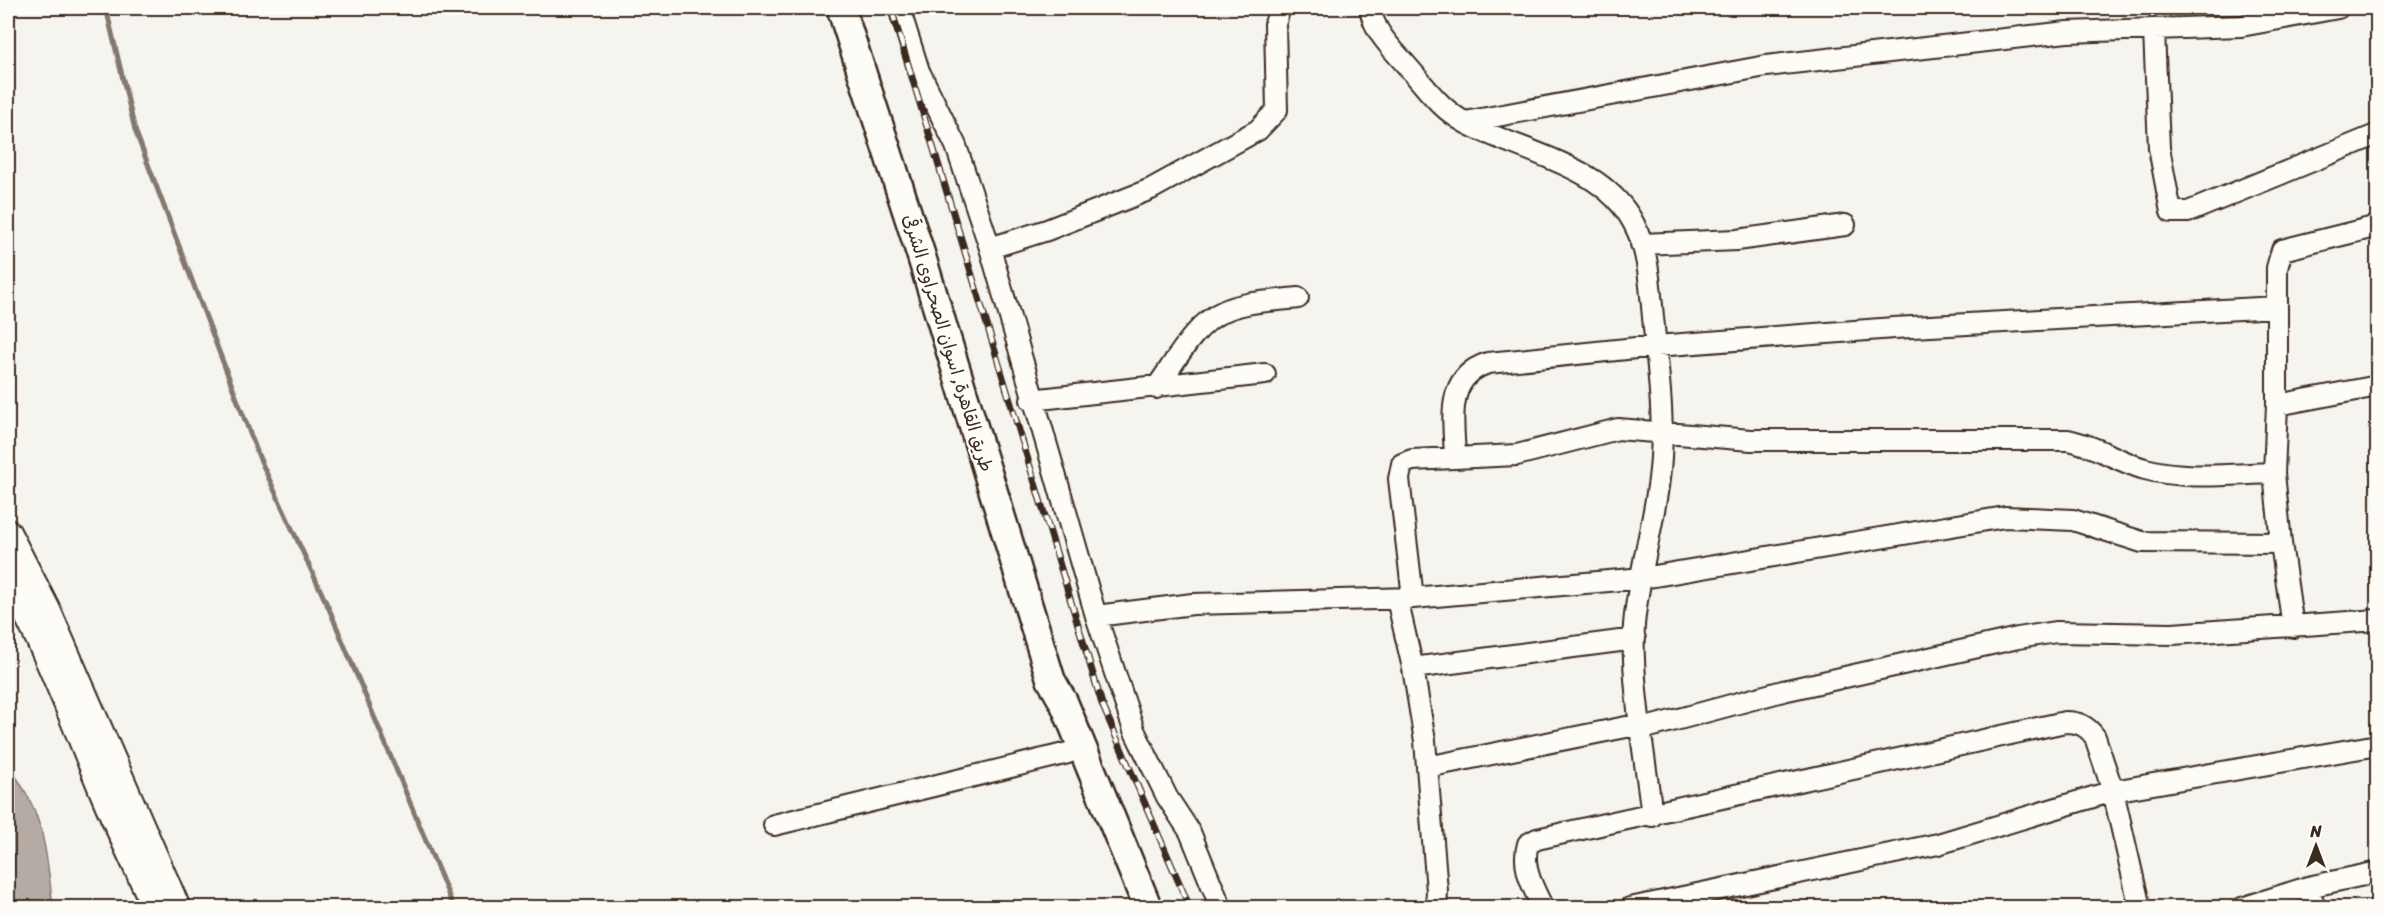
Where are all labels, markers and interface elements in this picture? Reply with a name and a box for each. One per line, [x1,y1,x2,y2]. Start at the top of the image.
street label: طريق القاهرة, اسوان الصحراوى الشرقى [893,210,1003,476]
north arrow [2286,816,2346,876]
text: N [2309,817,2322,846]

